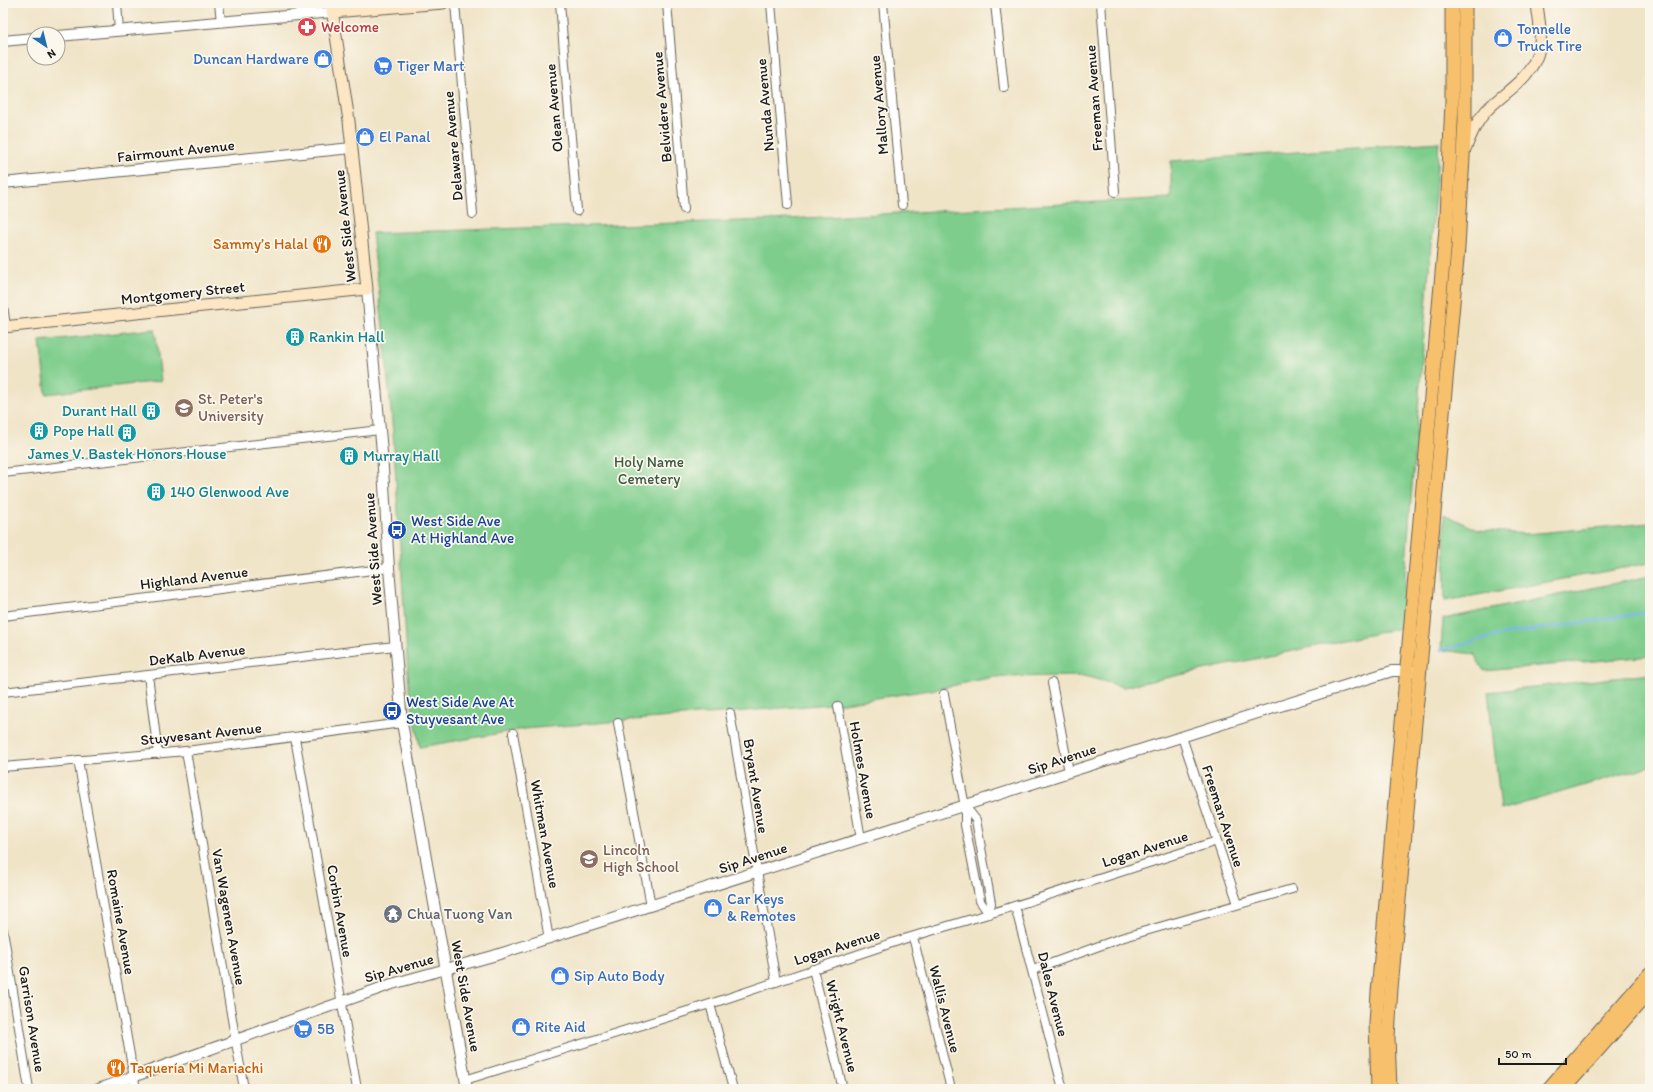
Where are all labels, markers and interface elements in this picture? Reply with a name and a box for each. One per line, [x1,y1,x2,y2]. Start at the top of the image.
pharmacy icon: Welcome [296,16,318,38]
place label: Welcome [321,18,379,36]
place label: Tonnelle Truck Tire [1517,20,1582,55]
north arrow [26,26,66,66]
shop icon: Tonnelle Truck Tire [1492,27,1514,49]
street label: Freeman Avenue [1081,44,1107,152]
text: N [45,46,58,61]
shop icon: Duncan Hardware [312,48,334,70]
place label: Duncan Hardware [193,50,309,68]
street label: Belvidere Avenue [648,51,676,163]
supermarket icon: Tiger Mart [372,55,394,77]
street label: Mallory Avenue [866,55,892,155]
place label: Tiger Mart [397,57,465,75]
street label: Nunda Avenue [752,58,778,152]
street label: Olean Avenue [541,63,567,153]
street label: Delaware Avenue [439,90,467,202]
shop icon: El Panal [354,126,376,148]
place label: El Panal [379,128,431,146]
street label: Fairmount Avenue [116,136,236,166]
street label: West Side Avenue [330,169,360,283]
restaurant icon: Sammy’s Halal [311,233,333,255]
place label: Sammy’s Halal [213,235,309,253]
street label: Montgomery Street [120,278,246,308]
building icon: Rankin Hall [284,326,306,348]
place label: Rankin Hall [309,328,385,346]
place label: St. Peter's University [198,390,263,425]
school or university icon: St. Peter's University [173,397,195,419]
building icon: Durant Hall [140,400,162,422]
place label: Durant Hall [62,402,138,420]
building icon: Pope Hall [28,420,50,442]
place label: Pope Hall [53,422,115,440]
building icon: James V. Bastek Honors House [116,422,138,444]
place label: James V. Bastek Honors House [28,445,226,463]
building icon: Murray Hall [338,445,360,467]
place label: Murray Hall [363,447,440,465]
park label: Holy Name Cemetery [614,453,684,488]
building icon: 140 Glenwood Ave [145,481,167,503]
place label: 140 Glenwood Ave [170,483,289,501]
street label: West Side Avenue [360,492,386,606]
place label: West Side Ave At Highland Ave [411,512,514,547]
bus stop icon: West Side Ave At Highland Ave [386,519,408,541]
street label: Highland Avenue [139,562,249,594]
street label: DeKalb Avenue [148,640,246,670]
place label: West Side Ave At Stuyvesant Ave [406,693,515,728]
bus stop icon: West Side Ave At Stuyvesant Ave [381,700,403,722]
street label: Stuyvesant Avenue [139,719,263,749]
street label: Holmes Avenue [846,720,880,820]
street label: Bryant Avenue [740,737,772,835]
street label: Sip Avenue [1025,739,1099,779]
street label: Freeman Avenue [1198,763,1248,869]
street label: Whitman Avenue [527,778,563,890]
street label: Logan Avenue [1100,827,1190,871]
street label: Sip Avenue [716,838,790,878]
place label: Lincoln High School [603,841,680,876]
street label: Van Wagenen Avenue [208,847,250,987]
school or university icon: Lincoln High School [578,848,600,870]
street label: Corbin Avenue [323,863,357,959]
street label: Romaine Avenue [103,868,139,976]
place label: Car Keys & Remotes [727,890,796,925]
shop icon: Car Keys & Remotes [702,897,724,919]
temple icon: Chua Tuong Van [382,903,404,925]
place label: Chua Tuong Van [407,905,513,923]
street label: Logan Avenue [792,925,882,969]
street label: West Side Avenue [447,939,485,1053]
street label: Sip Avenue [362,950,436,986]
street label: Dales Avenue [1034,950,1072,1038]
street label: Wallis Avenue [925,963,965,1055]
street label: Garrison Avenue [15,965,49,1073]
shop icon: Sip Auto Body [549,965,571,987]
place label: Sip Auto Body [574,967,665,985]
street label: Wright Avenue [822,978,862,1074]
shop icon: Rite Aid [510,1016,532,1038]
supermarket icon: 5B [292,1018,314,1040]
place label: Rite Aid [535,1018,585,1036]
place label: 5B [317,1020,335,1038]
scale bar [1499,1040,1566,1066]
text: 50 m [1505,1047,1531,1061]
restaurant icon: Taquería Mi Mariachi [105,1057,127,1079]
place label: Taquería Mi Mariachi [130,1059,263,1077]

